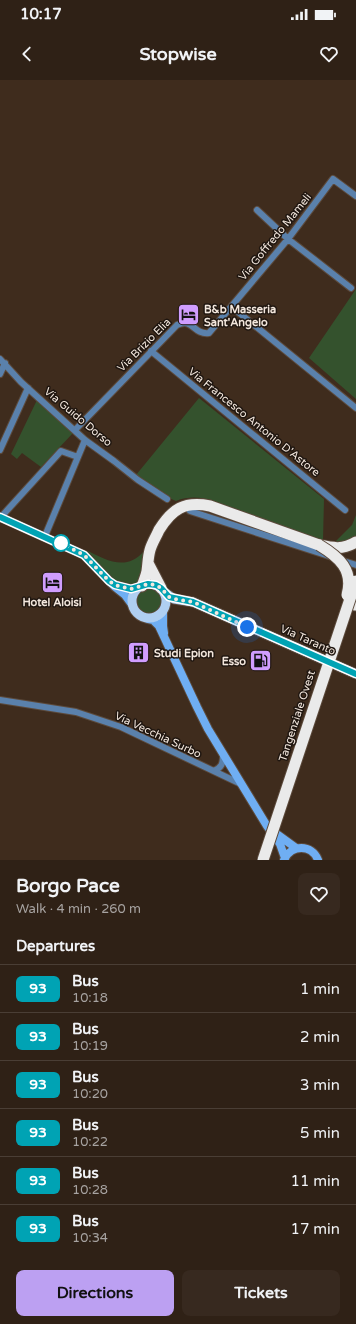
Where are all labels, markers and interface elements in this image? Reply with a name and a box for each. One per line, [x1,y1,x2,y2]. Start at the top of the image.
text: 10:17 [20,5,62,23]
icon: back [16,43,38,65]
text: Stopwise [139,43,217,65]
icon: heart [318,43,340,65]
street label: Via Goffredo Mameli [236,191,314,283]
hotel icon: B&b Masseria Sant'Angelo [176,302,202,328]
place label: B&b Masseria Sant'Angelo [204,303,276,330]
street label: Via Brizio Elia [115,316,173,374]
street label: Via Francesco Antonio D'Astore [186,365,322,479]
street label: Via Guido Dorso [41,385,115,449]
unlabelled marker [52,534,70,552]
hotel icon: Hotel Aloisi [39,569,65,595]
place label: Hotel Aloisi [22,596,82,609]
your location [237,617,257,637]
street label: Via Taranto [278,622,338,658]
building icon: Studi Epion [126,640,152,666]
place label: Studi Epion [154,647,214,661]
fuel station icon: Esso [248,648,274,674]
place label: Esso [222,655,246,668]
street label: Tangenziale Ovest [276,669,318,763]
street label: Via Vecchia Surbo [113,709,204,761]
button: heart [298,873,340,915]
text: Borgo Pace [16,875,120,897]
text: Walk · 4 min · 260 m [16,901,141,917]
text: Departures [16,937,95,955]
text: Bus [72,972,99,990]
text: 93 [29,980,47,997]
text: 1 min [300,980,340,998]
text: 10:18 [72,990,108,1006]
text: Bus [72,1020,99,1038]
text: 93 [29,1028,47,1045]
text: 2 min [300,1028,340,1046]
text: 10:19 [72,1038,108,1054]
text: Bus [72,1068,99,1086]
text: 93 [29,1076,47,1093]
text: 3 min [300,1076,340,1094]
text: 10:20 [72,1086,108,1102]
text: Bus [72,1116,99,1134]
text: 93 [29,1124,47,1141]
text: 5 min [300,1124,340,1142]
text: 10:22 [72,1134,108,1150]
text: Bus [72,1164,99,1182]
text: 93 [29,1172,47,1189]
text: 11 min [291,1172,340,1190]
text: 10:28 [72,1182,108,1198]
text: Bus [72,1212,99,1230]
text: 93 [29,1220,47,1237]
text: 17 min [291,1220,340,1238]
text: 10:34 [72,1230,108,1246]
button: Directions [16,1270,174,1316]
button: Tickets [182,1270,340,1316]

